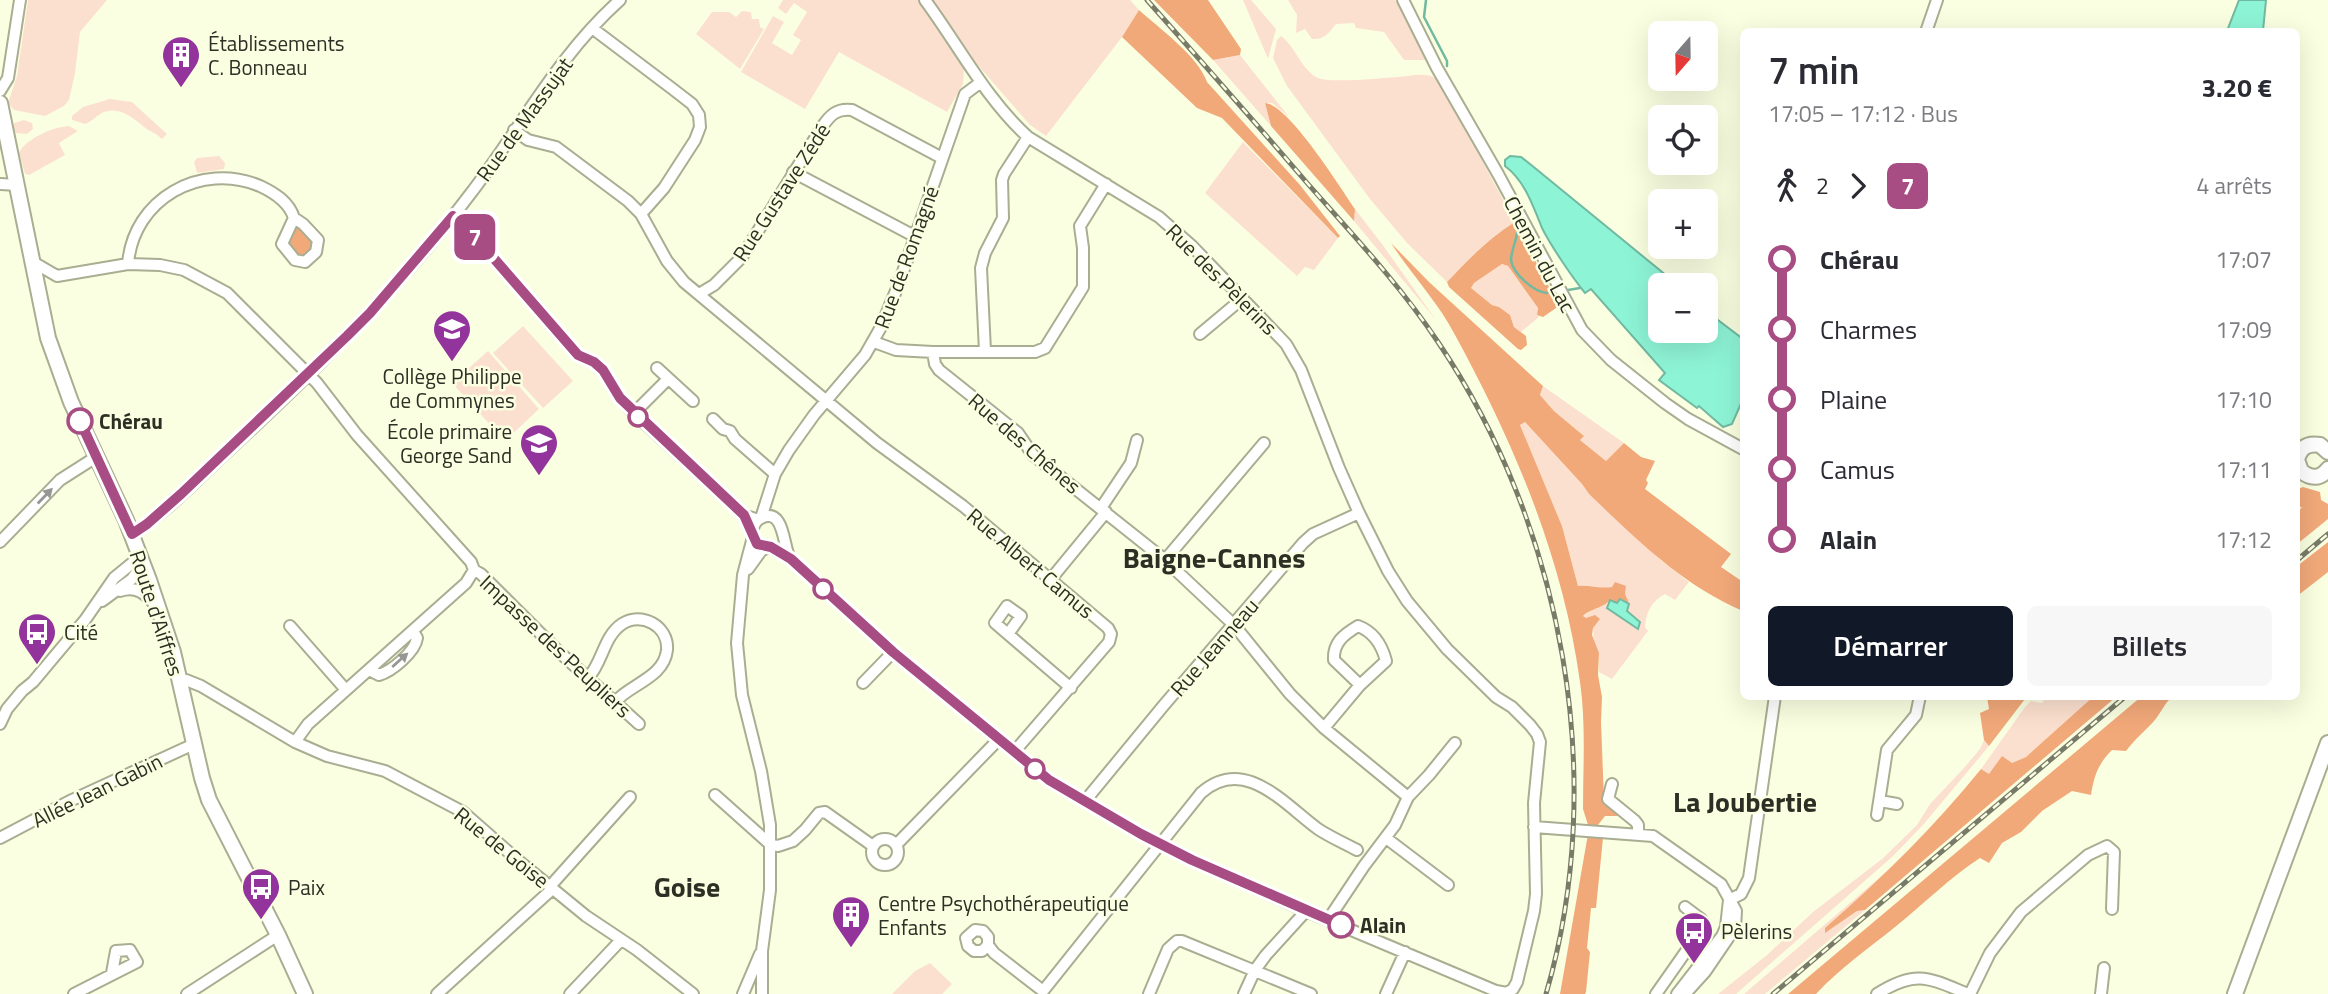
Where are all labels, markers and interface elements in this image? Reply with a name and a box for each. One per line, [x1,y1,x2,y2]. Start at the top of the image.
north arrow [1648,21,1718,91]
map controls [1648,21,1718,343]
place label: Établissements C. Bonneau [208,27,345,83]
building icon: Établissements C. Bonneau [160,34,202,89]
text: 7 min [1768,41,1859,99]
street label: Rue de Massujat [468,50,580,188]
text: 3.20 € [2201,68,2272,107]
text: 17:05 – 17:12 · Bus [1768,96,1958,131]
button: locate [1648,105,1718,175]
street label: Rue Gustave Zédé [724,116,838,268]
icon: walk [1768,167,1806,205]
icon: forward [1839,167,1877,205]
text: 2 [1816,168,1829,203]
text: 7 [1901,168,1914,204]
text: 4 arrêts [2197,168,2272,203]
street label: Rue de Romagné [865,181,947,333]
button: + [1648,189,1718,259]
street label: Chemin du Lac [1496,190,1584,318]
line badge: 7 [452,214,498,260]
street label: Rue des Pèlerins [1159,216,1285,342]
text: 7 [468,219,482,255]
text: Chérau [1820,240,1899,279]
text: 17:07 [2215,242,2272,277]
button: − [1648,273,1718,343]
school or university icon: Collège Philippe de Commynes [431,308,473,363]
text: Charmes [1820,310,1917,349]
text: 17:09 [2215,312,2272,347]
place label: Collège Philippe de Commynes [382,360,522,416]
text: Plaine [1820,380,1887,419]
text: 17:10 [2215,382,2272,417]
street label: Rue des Chênes [962,385,1088,501]
place label: Chérau [99,405,163,437]
unlabelled marker [628,407,648,427]
marker: Chérau [67,408,93,434]
place label: École primaire George Sand [387,415,512,471]
school or university icon: École primaire George Sand [518,422,560,477]
text: Camus [1820,450,1895,489]
text: 17:11 [2215,452,2272,487]
one-way arrow [37,487,54,504]
street label: Rue Albert Camus [960,500,1102,626]
text: Alain [1820,520,1877,559]
text: 17:12 [2215,522,2272,557]
district label: Baigne-Cannes [1123,536,1305,579]
street label: Route d'Aiffres [122,546,192,680]
street label: Impasse des Peupliers [473,567,639,725]
unlabelled marker [813,579,833,599]
street label: Rue Jeanneau [1162,591,1266,703]
button: Démarrer [1768,606,2013,686]
button: Billets [2027,606,2272,686]
bus stop icon: Cité [16,611,58,666]
place label: Cité [64,616,98,648]
one-way arrow [391,652,409,668]
street label: Allée Jean Gabin [26,745,168,835]
unlabelled marker [1025,759,1045,779]
district label: La Joubertie [1673,780,1817,823]
street label: Rue de Goise [447,799,557,895]
district label: Goise [654,865,720,908]
bus stop icon: Paix [240,866,282,921]
place label: Paix [288,871,325,903]
place label: Centre Psychothérapeutique Enfants [878,887,1129,943]
building icon: Centre Psychothérapeutique Enfants [830,894,872,949]
place label: Alain [1360,909,1406,941]
bus stop icon: Pèlerins [1673,910,1715,965]
marker: Alain [1328,912,1354,938]
place label: Pèlerins [1721,915,1792,947]

